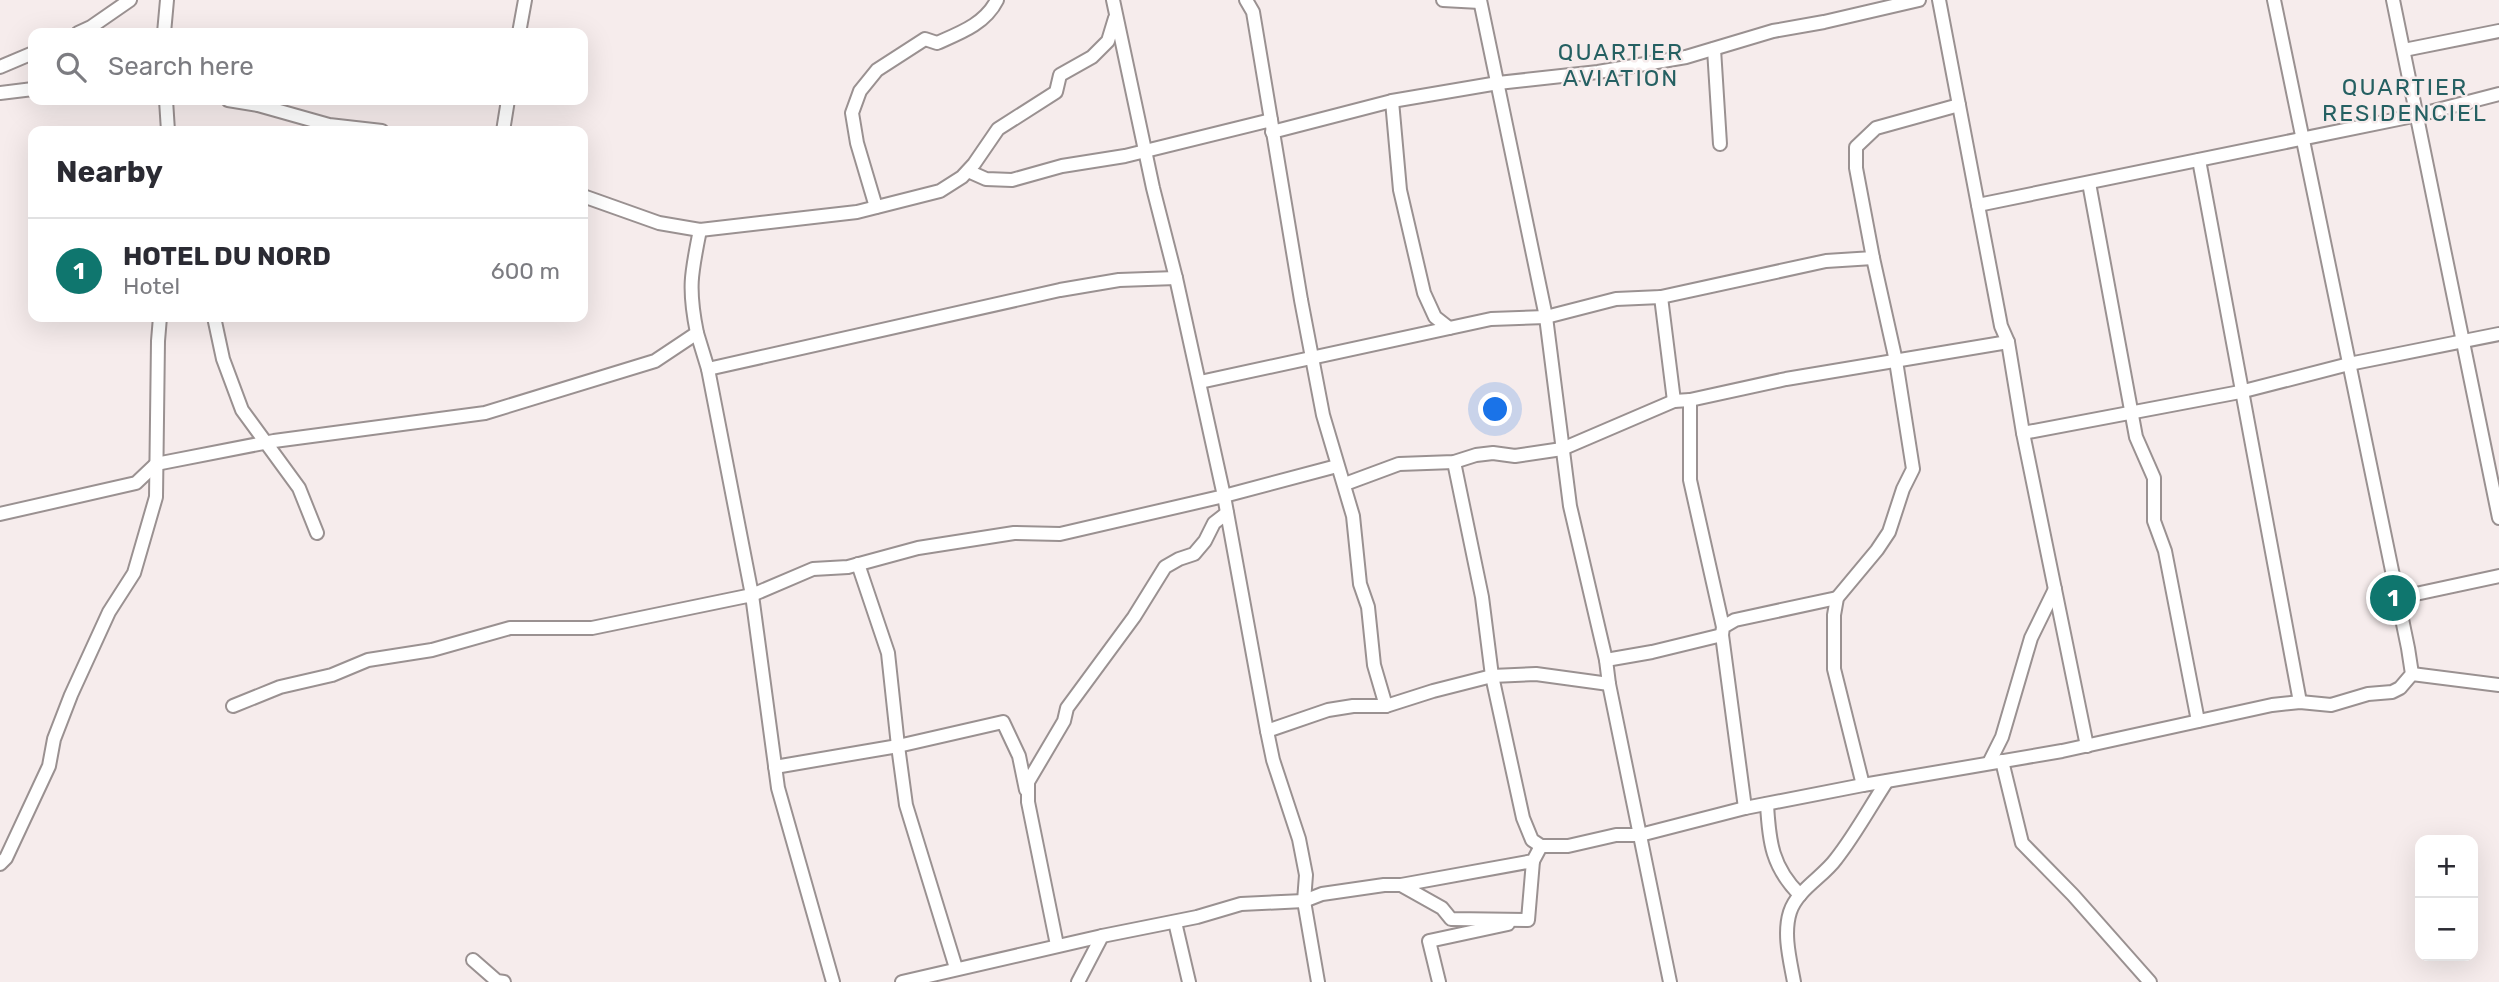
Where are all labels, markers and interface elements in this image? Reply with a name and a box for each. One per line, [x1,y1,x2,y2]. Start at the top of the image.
search box [28,28,588,105]
district label: QUARTIER AVIATION [1558,38,1684,92]
icon: search [52,48,90,86]
text: Search here [108,51,254,82]
district label: QUARTIER RESIDENCIEL [2322,73,2488,127]
text: Nearby [56,154,163,190]
text: HOTEL DU NORD [123,241,331,272]
text: 1 [73,257,85,285]
text: 600 m [491,257,560,285]
text: Hotel [123,272,180,300]
your location [1478,392,1512,426]
pin: 1 [2370,572,2416,624]
map controls [2415,835,2478,961]
button: + [2415,835,2478,898]
button: − [2415,898,2478,961]

